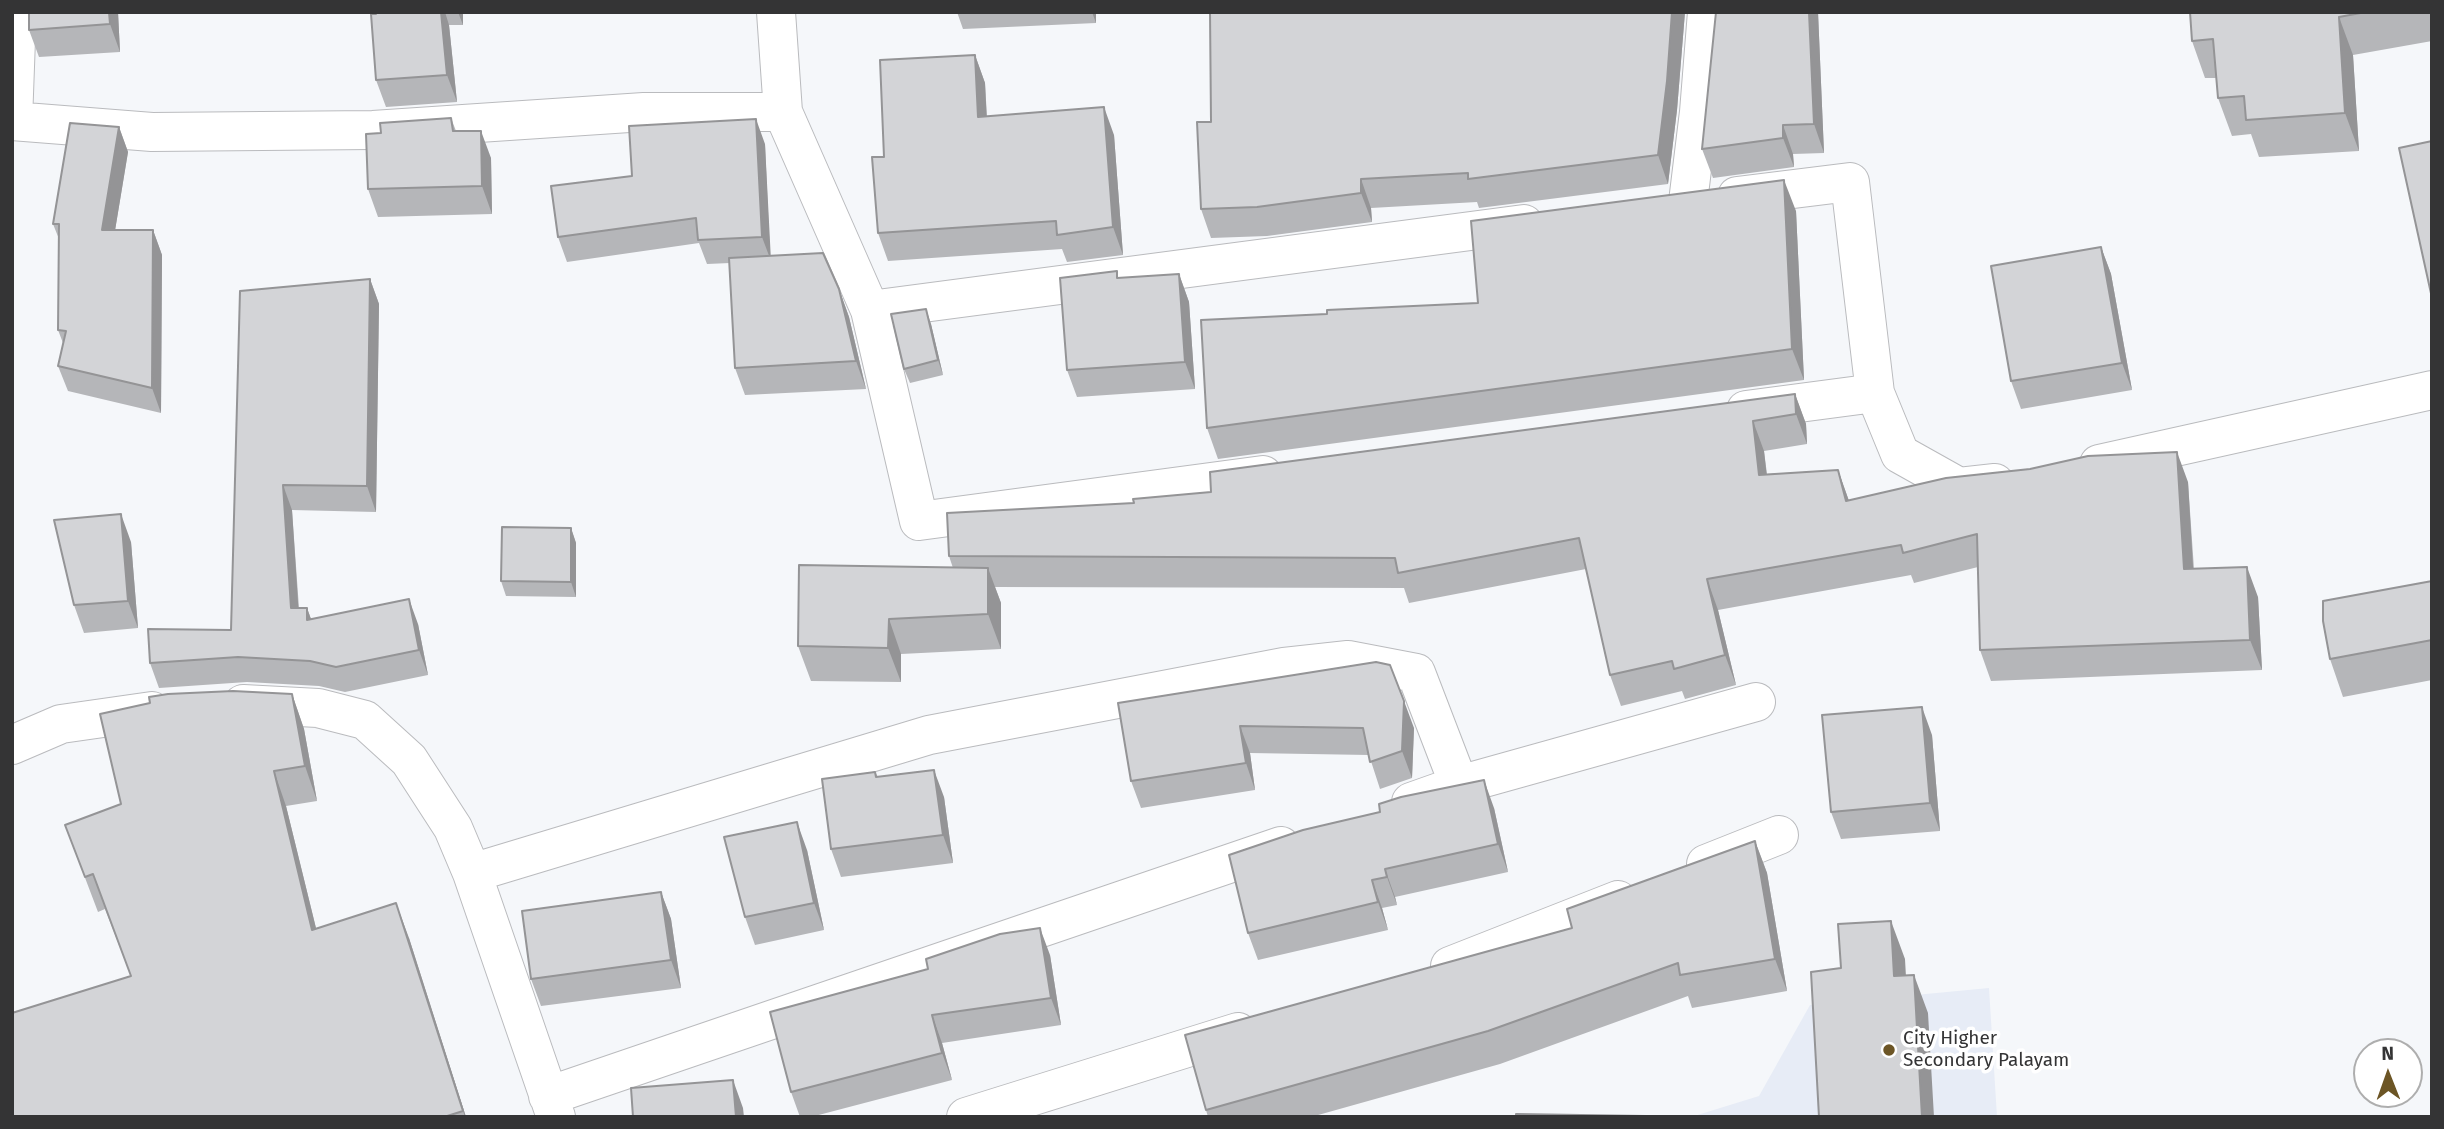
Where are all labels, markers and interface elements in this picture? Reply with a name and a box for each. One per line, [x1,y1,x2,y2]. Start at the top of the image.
place label: City Higher Secondary Palayam [1903,1028,2069,1072]
north arrow [2353,1038,2423,1108]
marker: City Higher Secondary Palayam [1881,1042,1897,1058]
text: N [2381,1042,2394,1065]

